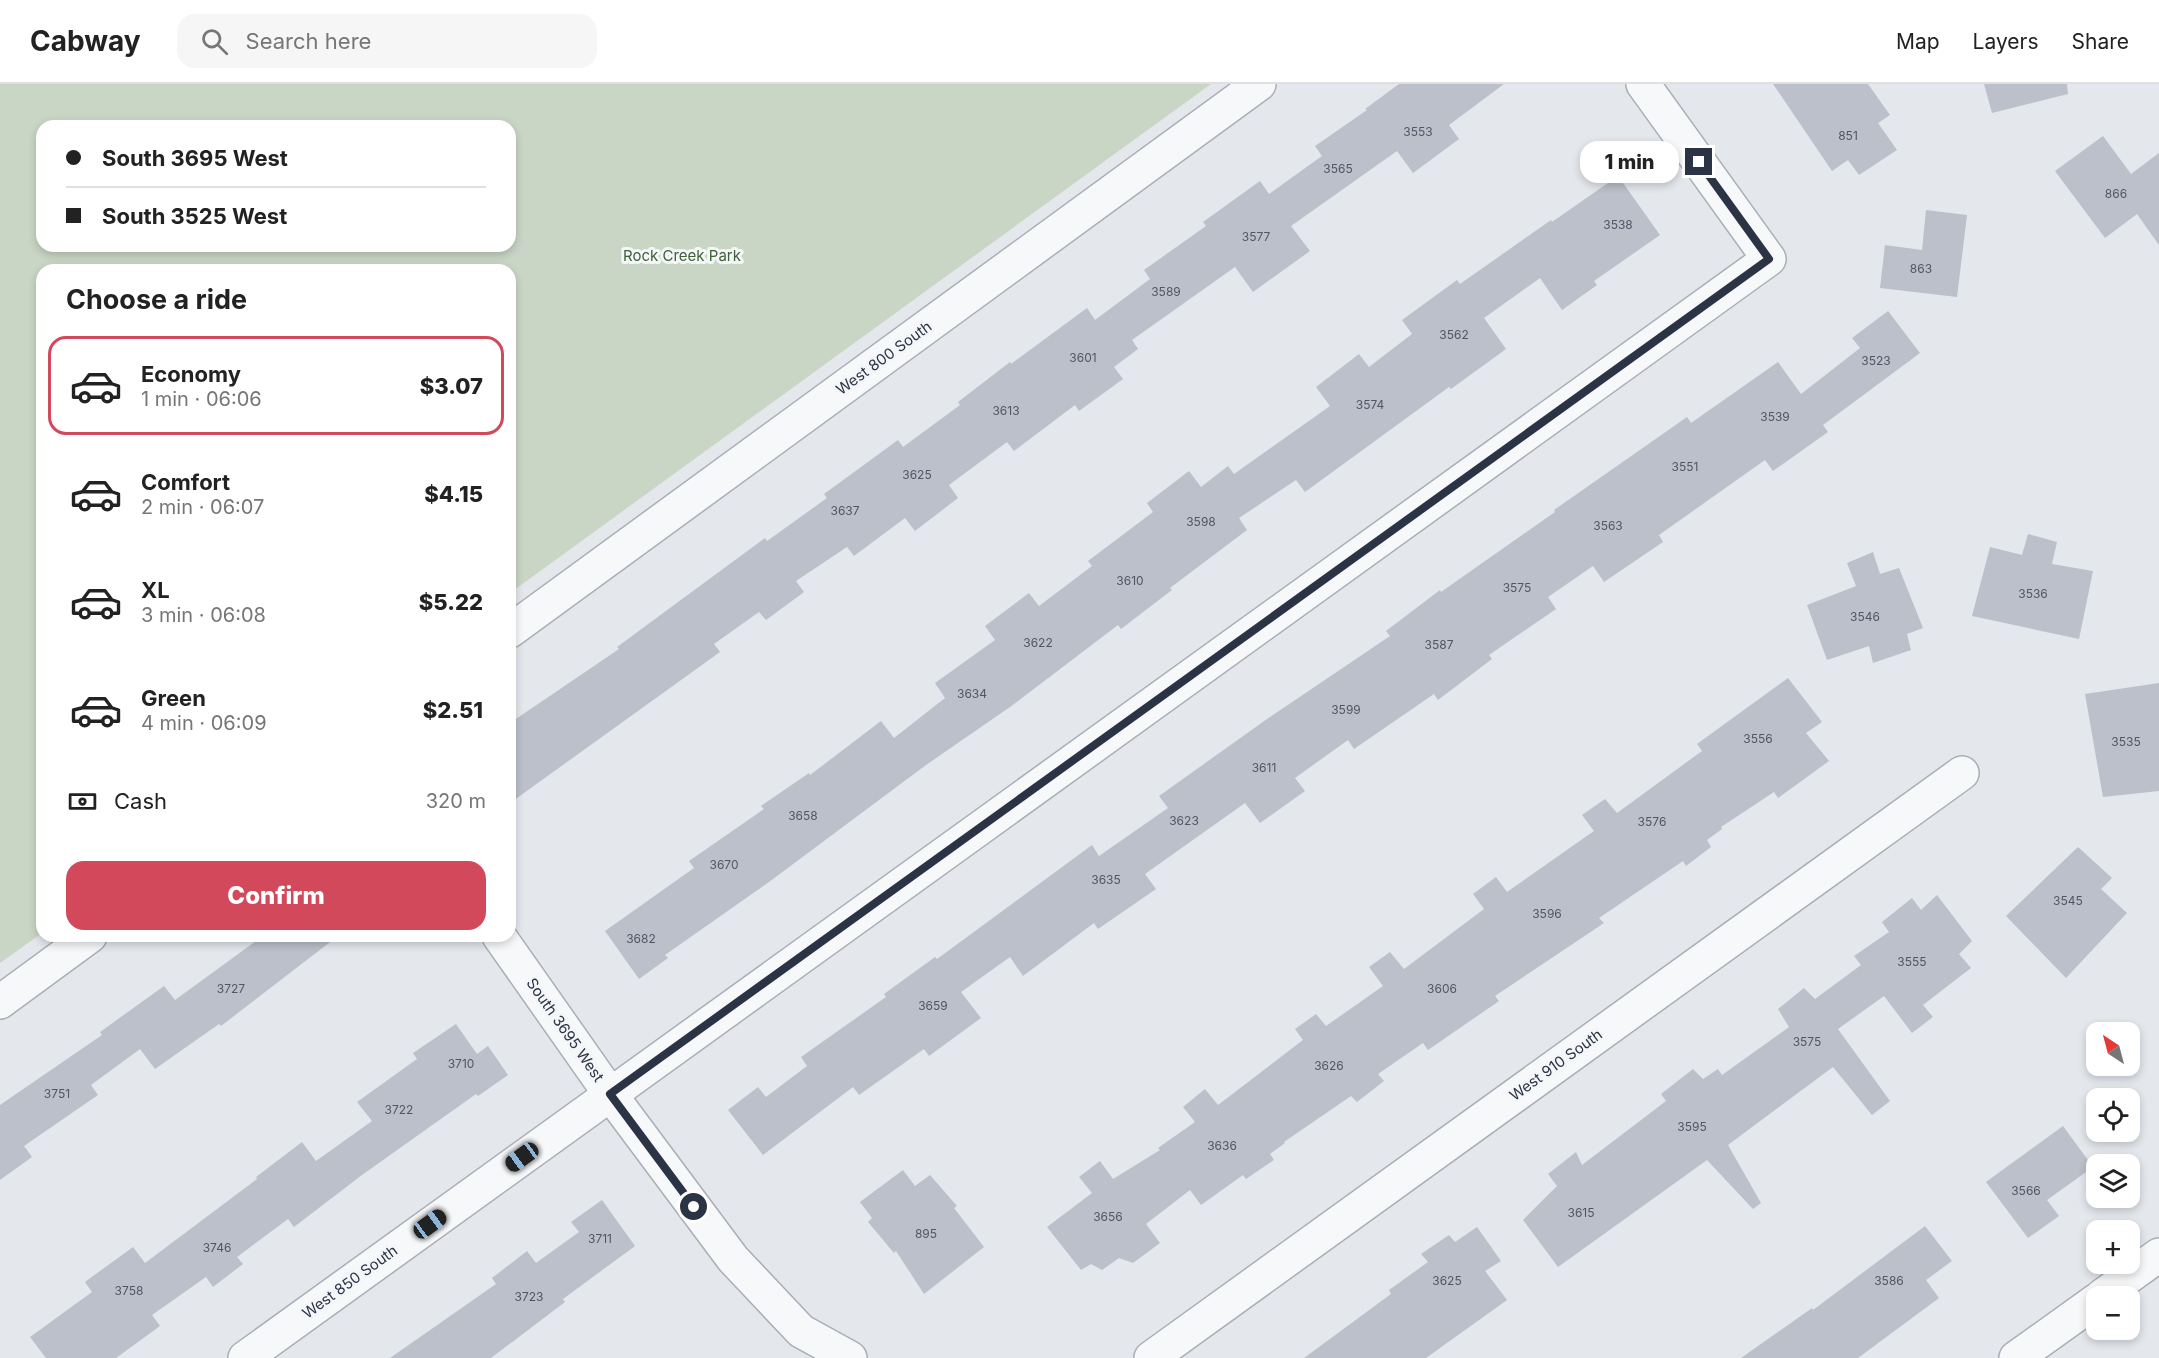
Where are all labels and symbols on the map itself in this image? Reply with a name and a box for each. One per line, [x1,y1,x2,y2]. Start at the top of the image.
house number: 3553 [1403,124,1433,139]
house number: 851 [1838,128,1858,143]
callout: 1 min [1579,141,1678,183]
route end [1685,148,1712,175]
house number: 3565 [1323,161,1353,176]
house number: 866 [2105,186,2127,201]
house number: 3538 [1603,217,1633,232]
house number: 3577 [1242,229,1270,244]
park label: Rock Creek Park [623,246,742,265]
house number: 863 [1910,261,1932,276]
house number: 3589 [1151,284,1181,299]
street label: West 800 South [832,317,935,399]
house number: 3562 [1439,327,1469,342]
house number: 3601 [1069,350,1097,365]
house number: 3523 [1861,353,1891,368]
house number: 3574 [1356,397,1385,412]
house number: 3613 [992,403,1020,418]
house number: 3539 [1760,409,1790,424]
house number: 3551 [1672,459,1698,474]
house number: 3625 [902,467,932,482]
house number: 3637 [830,503,860,518]
house number: 3598 [1186,514,1216,529]
house number: 3563 [1593,518,1623,533]
house number: 3610 [1116,573,1144,588]
house number: 3575 [1503,580,1531,595]
house number: 3536 [2018,586,2048,601]
house number: 3546 [1850,609,1880,624]
house number: 3622 [1023,635,1053,650]
house number: 3587 [1425,637,1454,652]
house number: 3634 [957,686,987,701]
house number: 3599 [1331,702,1361,717]
house number: 3556 [1743,731,1773,746]
house number: 3535 [2111,734,2141,749]
house number: 3611 [1252,760,1276,775]
house number: 3658 [788,808,818,823]
house number: 3623 [1169,813,1199,828]
house number: 3576 [1638,814,1666,829]
house number: 3670 [709,857,739,872]
house number: 3635 [1091,872,1121,887]
house number: 3545 [2053,893,2083,908]
house number: 3596 [1532,906,1562,921]
house number: 3682 [626,931,656,946]
house number: 3555 [1897,954,1927,969]
street label: South 3695 West [523,974,608,1085]
house number: 3727 [217,981,245,996]
house number: 3606 [1427,981,1457,996]
house number: 3659 [918,998,948,1013]
north arrow [2086,1022,2140,1076]
street label: West 910 South [1506,1025,1606,1105]
house number: 3575 [1793,1034,1821,1049]
house number: 3710 [448,1056,474,1071]
house number: 3626 [1314,1058,1344,1073]
house number: 3751 [44,1086,70,1101]
house number: 3722 [385,1102,413,1117]
house number: 3595 [1677,1119,1707,1134]
house number: 3636 [1207,1138,1237,1153]
car [502,1139,542,1175]
house number: 3566 [2011,1183,2041,1198]
route start [680,1193,707,1220]
house number: 3615 [1567,1205,1595,1220]
car [410,1206,450,1242]
house number: 3656 [1093,1209,1123,1224]
house number: 895 [915,1226,937,1241]
house number: 3711 [588,1231,612,1246]
house number: 3746 [203,1240,231,1255]
street label: West 850 South [298,1241,401,1323]
house number: 3625 [1432,1273,1462,1288]
house number: 3586 [1874,1273,1904,1288]
house number: 3758 [115,1283,143,1298]
house number: 3723 [515,1289,543,1304]

